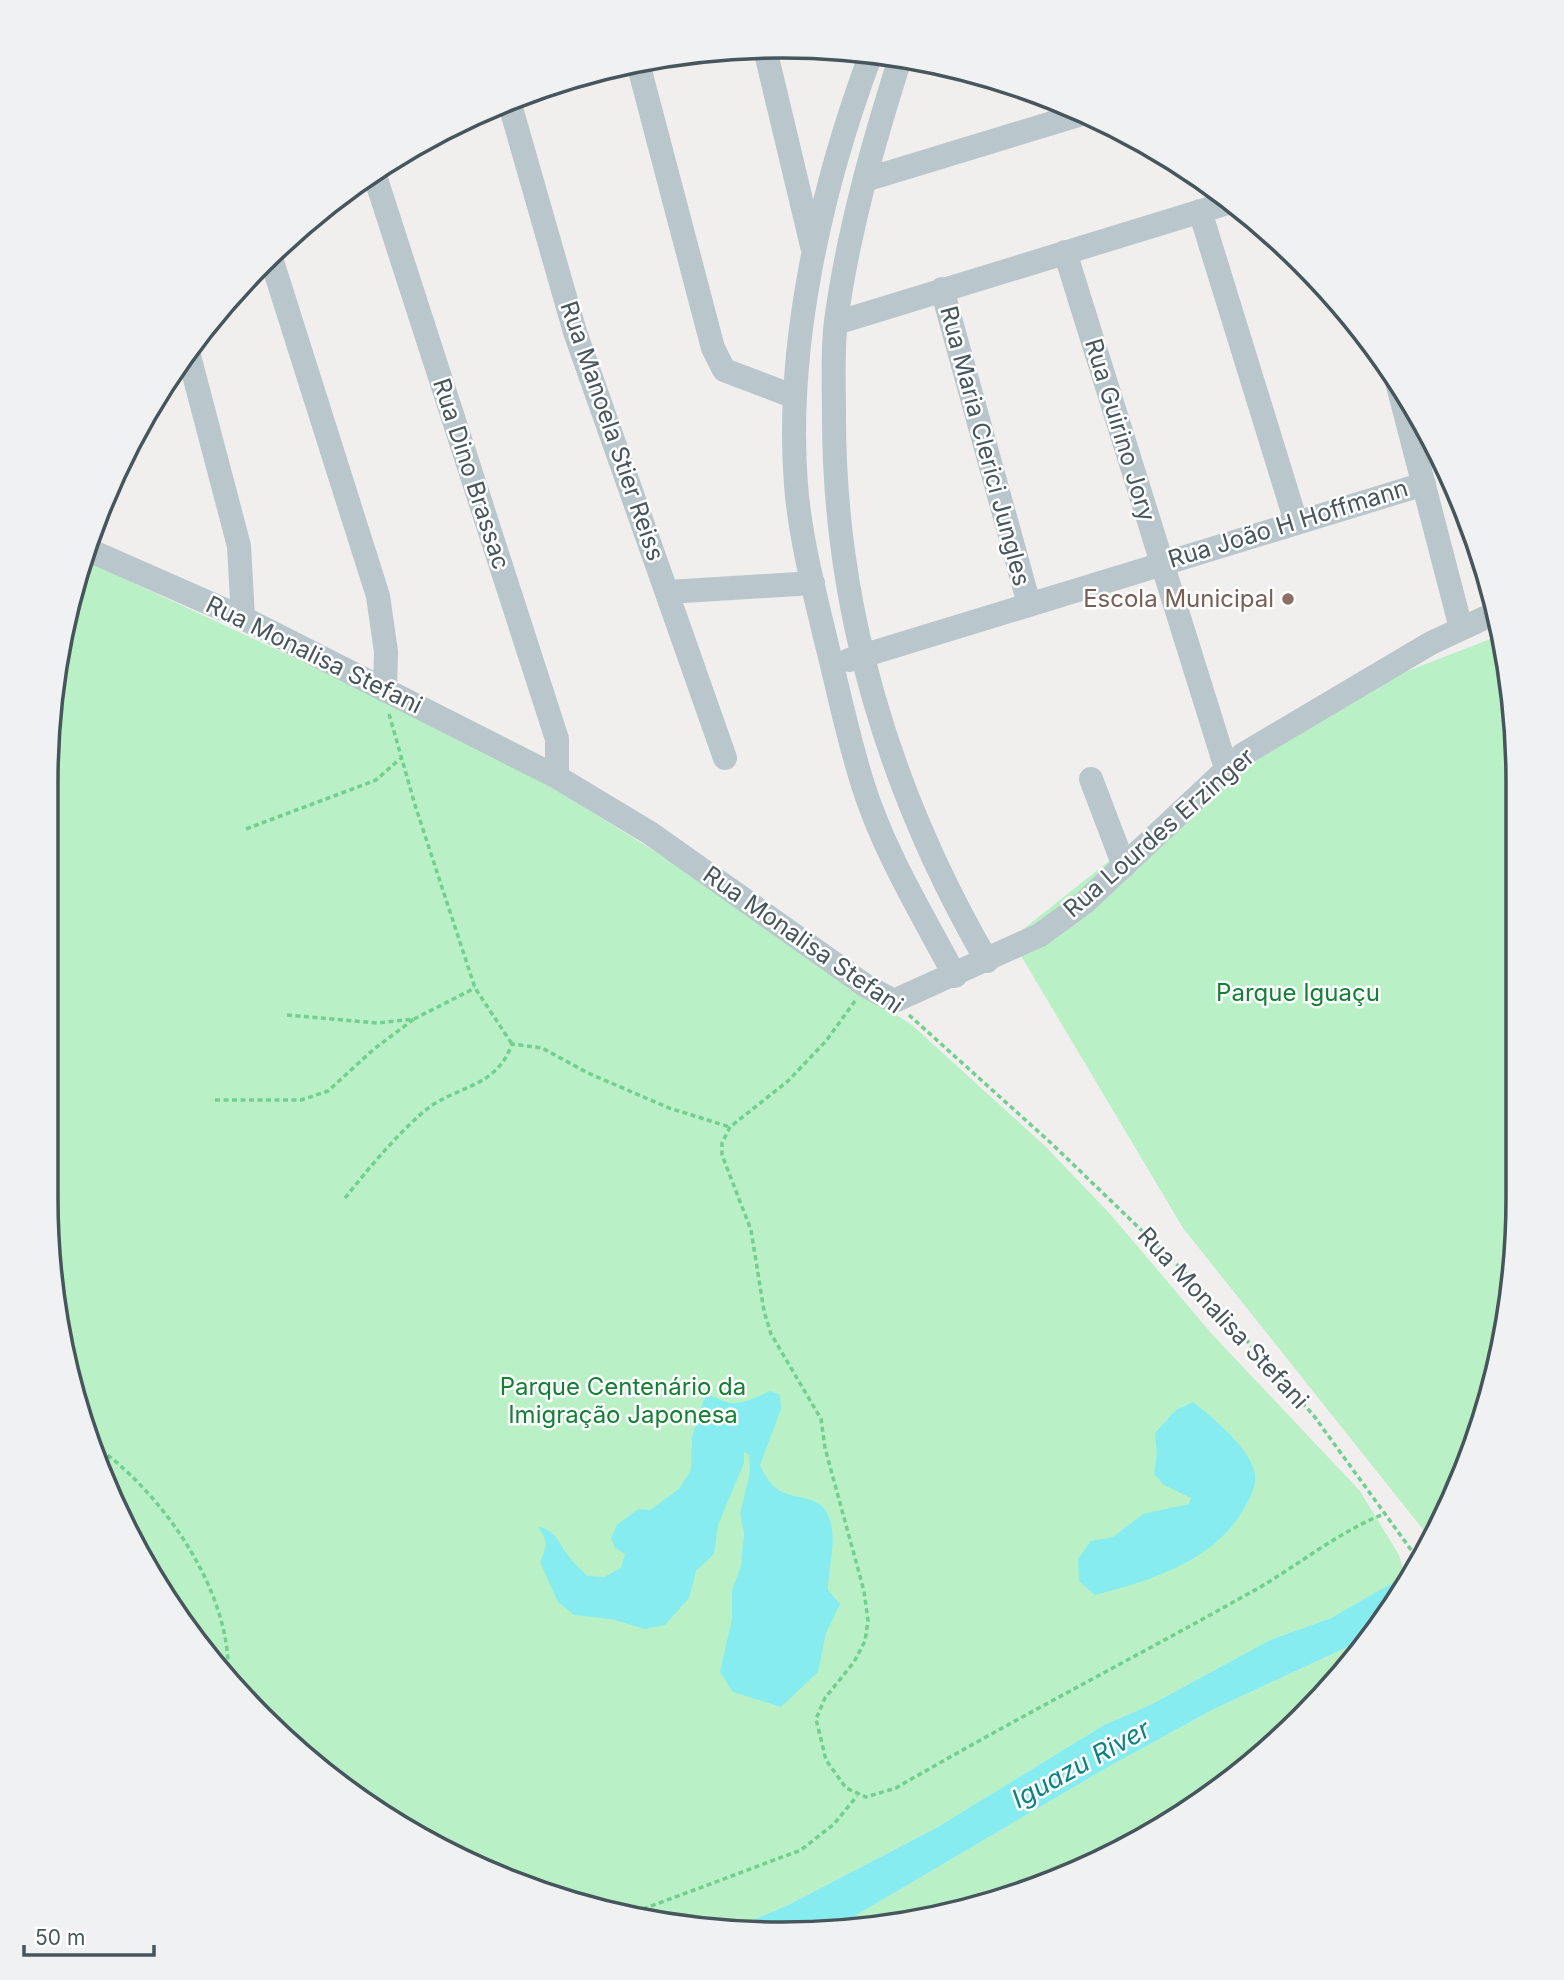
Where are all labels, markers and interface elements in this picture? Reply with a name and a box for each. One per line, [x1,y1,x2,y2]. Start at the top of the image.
street label: Rua Manoela Stier Reiss [554,297,671,564]
street label: Rua Maria Clerici Jungles [934,303,1037,589]
street label: Rua Guirino Jory [1079,335,1162,525]
street label: Rua Dino Brassac [427,375,516,573]
street label: Rua João H Hoffmann [1164,473,1411,574]
place label: Escola Municipal [1083,584,1274,613]
street label: Rua Monalisa Stefani [201,590,427,720]
marker: Escola Municipal [1280,591,1296,607]
street label: Rua Lourdes Erzinger [1057,742,1260,923]
street label: Rua Monalisa Stefani [698,860,909,1019]
park label: Parque Iguaçu [1216,978,1380,1007]
street label: Rua Monalisa Stefani [1132,1221,1315,1414]
park label: Parque Centenário da Imigração Japonesa [500,1372,746,1429]
water label: Iguazu River [1006,1712,1156,1814]
scale bar [24,1913,154,1957]
text: 50 m [35,1925,85,1950]

